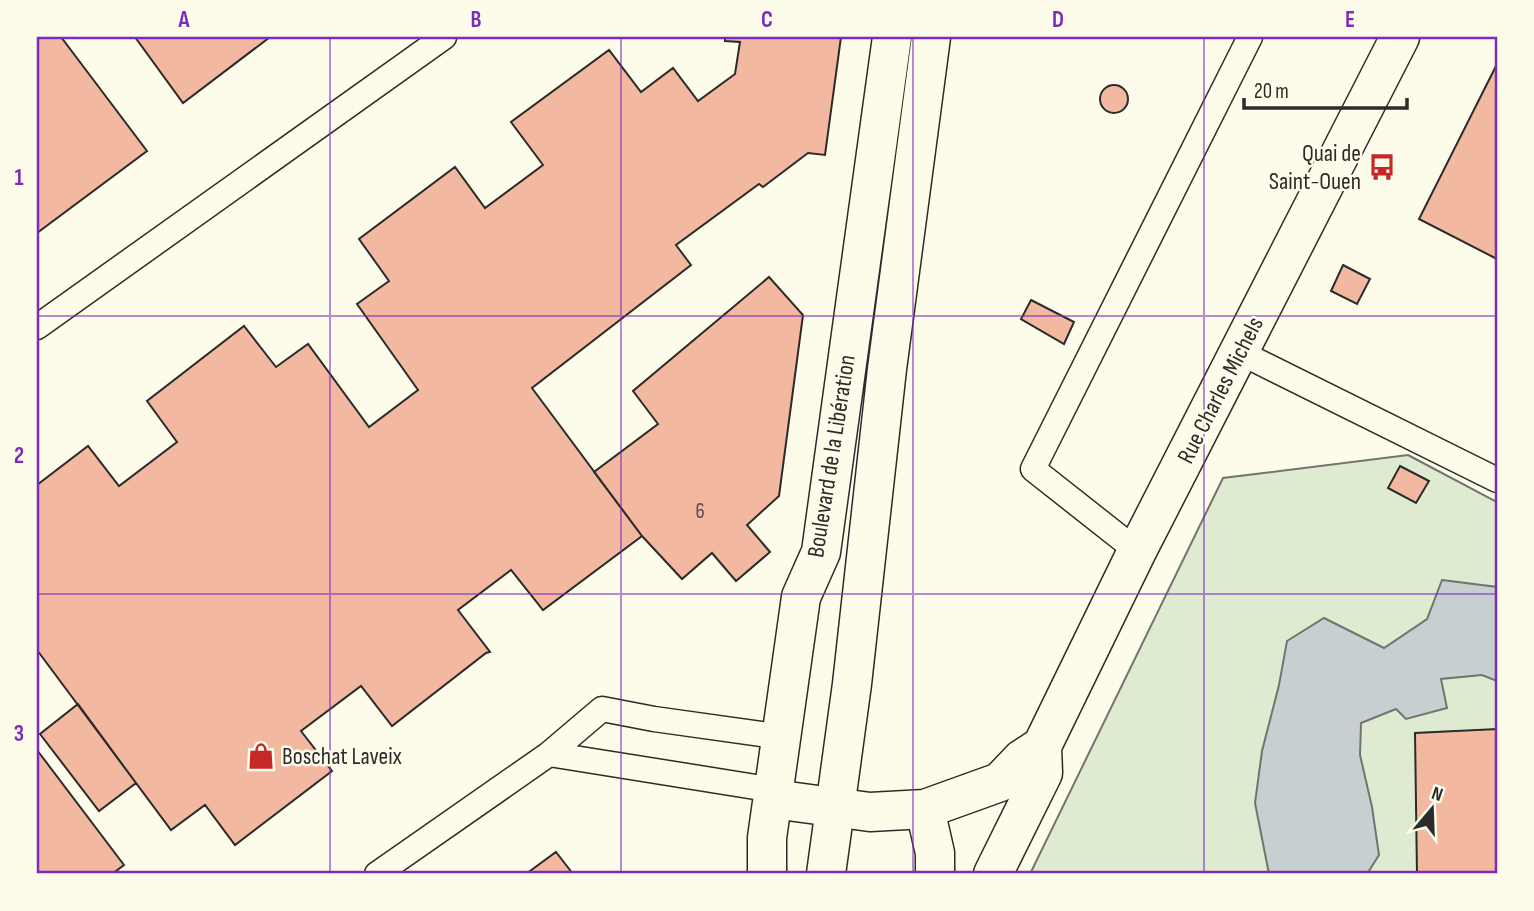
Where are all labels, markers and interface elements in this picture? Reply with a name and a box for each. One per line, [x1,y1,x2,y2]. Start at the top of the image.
text: A [178,6,191,34]
text: B [471,6,482,34]
text: C [761,6,773,34]
text: D [1052,6,1064,34]
text: E [1345,6,1355,34]
scale bar [1244,66,1406,110]
text: 20 m [1254,79,1289,104]
place label: Quai de Saint-Ouen [1269,139,1361,196]
bus stop icon: Quai de Saint-Ouen [1367,152,1397,182]
text: 1 [14,164,24,192]
street label: Rue Charles Michels [1171,312,1270,468]
street label: Boulevard de la Libération [801,353,862,559]
text: 2 [14,442,24,470]
house number: 6 [695,499,705,524]
text: 3 [14,720,24,748]
shop icon: Boschat Laveix [246,741,276,771]
place label: Boschat Laveix [282,742,402,771]
north arrow [1398,774,1468,844]
text: N [1429,782,1446,807]

